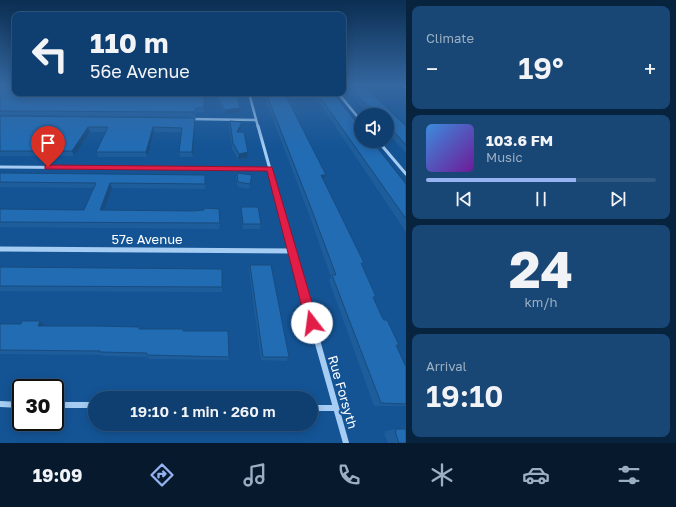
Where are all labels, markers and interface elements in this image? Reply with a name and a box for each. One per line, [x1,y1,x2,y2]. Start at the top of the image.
text: 110 m [90,26,169,59]
icon: left [24,28,76,80]
text: Climate [426,30,474,46]
text: 19° [518,50,564,86]
text: − [426,55,438,82]
text: + [644,55,656,82]
text: 56e Avenue [90,60,190,82]
map controls [354,108,394,148]
button: sound [354,108,394,148]
pin [31,126,65,167]
text: 103.6 FM [486,131,553,149]
icon: arrive [37,132,59,154]
text: Music [486,149,523,165]
icon: previous [453,188,475,210]
icon: pause [530,188,552,210]
icon: next [607,188,629,210]
street label: 57e Avenue [111,231,183,247]
text: 24 [509,237,573,299]
text: km/h [524,294,558,310]
position arrow [291,302,333,344]
street label: Rue Forsyth [325,354,361,430]
text: Arrival [426,358,467,374]
text: 19:10 [426,378,503,414]
speed limit sign: 30 [12,379,64,431]
text: 19:10 · 1 min · 260 m [130,402,276,420]
icon: directions [148,461,176,489]
icon: music [241,461,269,489]
icon: phone [335,461,363,489]
icon: climate [428,461,456,489]
icon: car [522,461,550,489]
icon: filters [615,461,643,489]
text: 19:09 [33,464,82,486]

